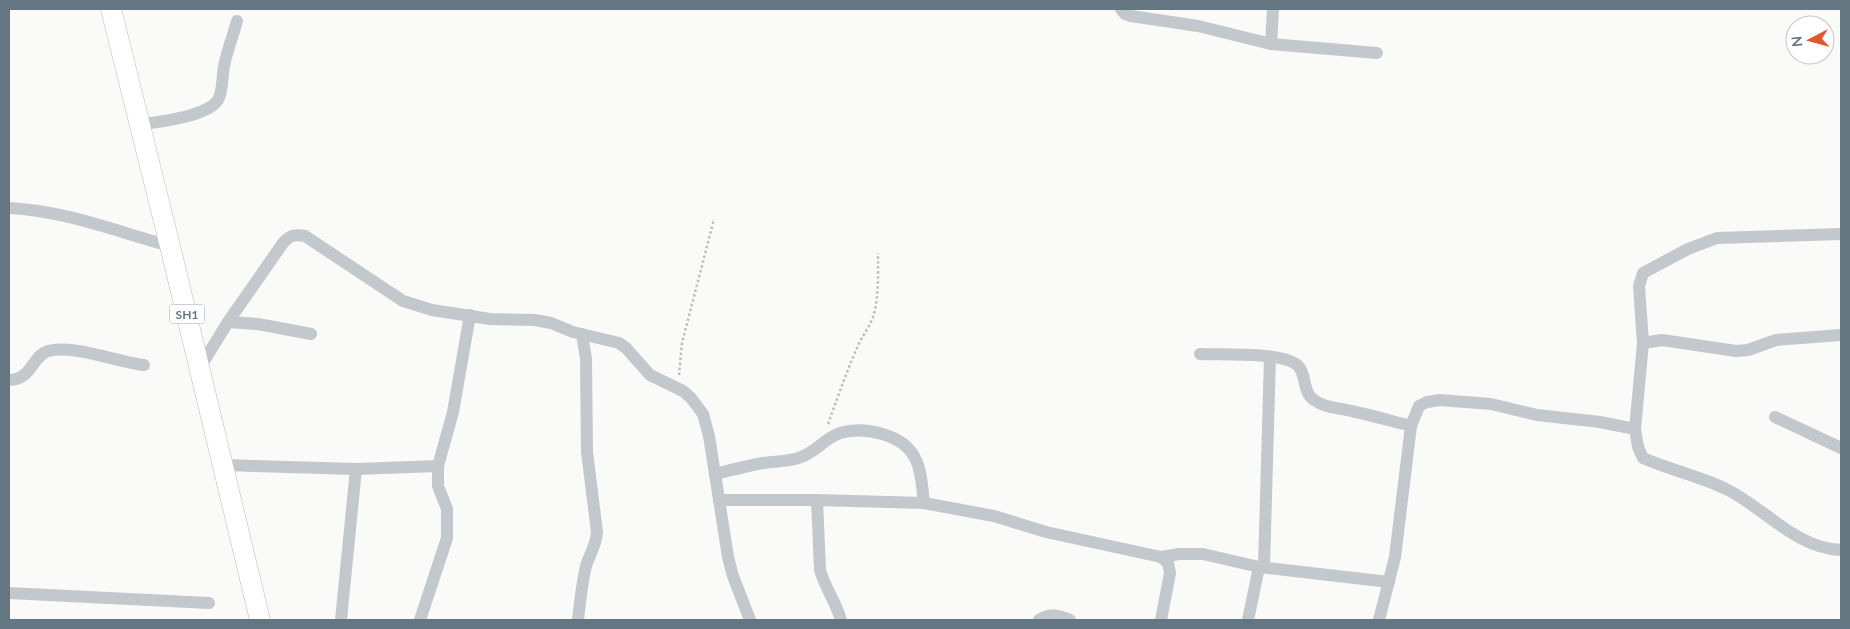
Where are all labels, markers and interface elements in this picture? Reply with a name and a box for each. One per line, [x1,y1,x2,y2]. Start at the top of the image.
north arrow [1785,15,1835,65]
text: N [1788,35,1806,48]
road number: SH1 [170,304,204,324]

